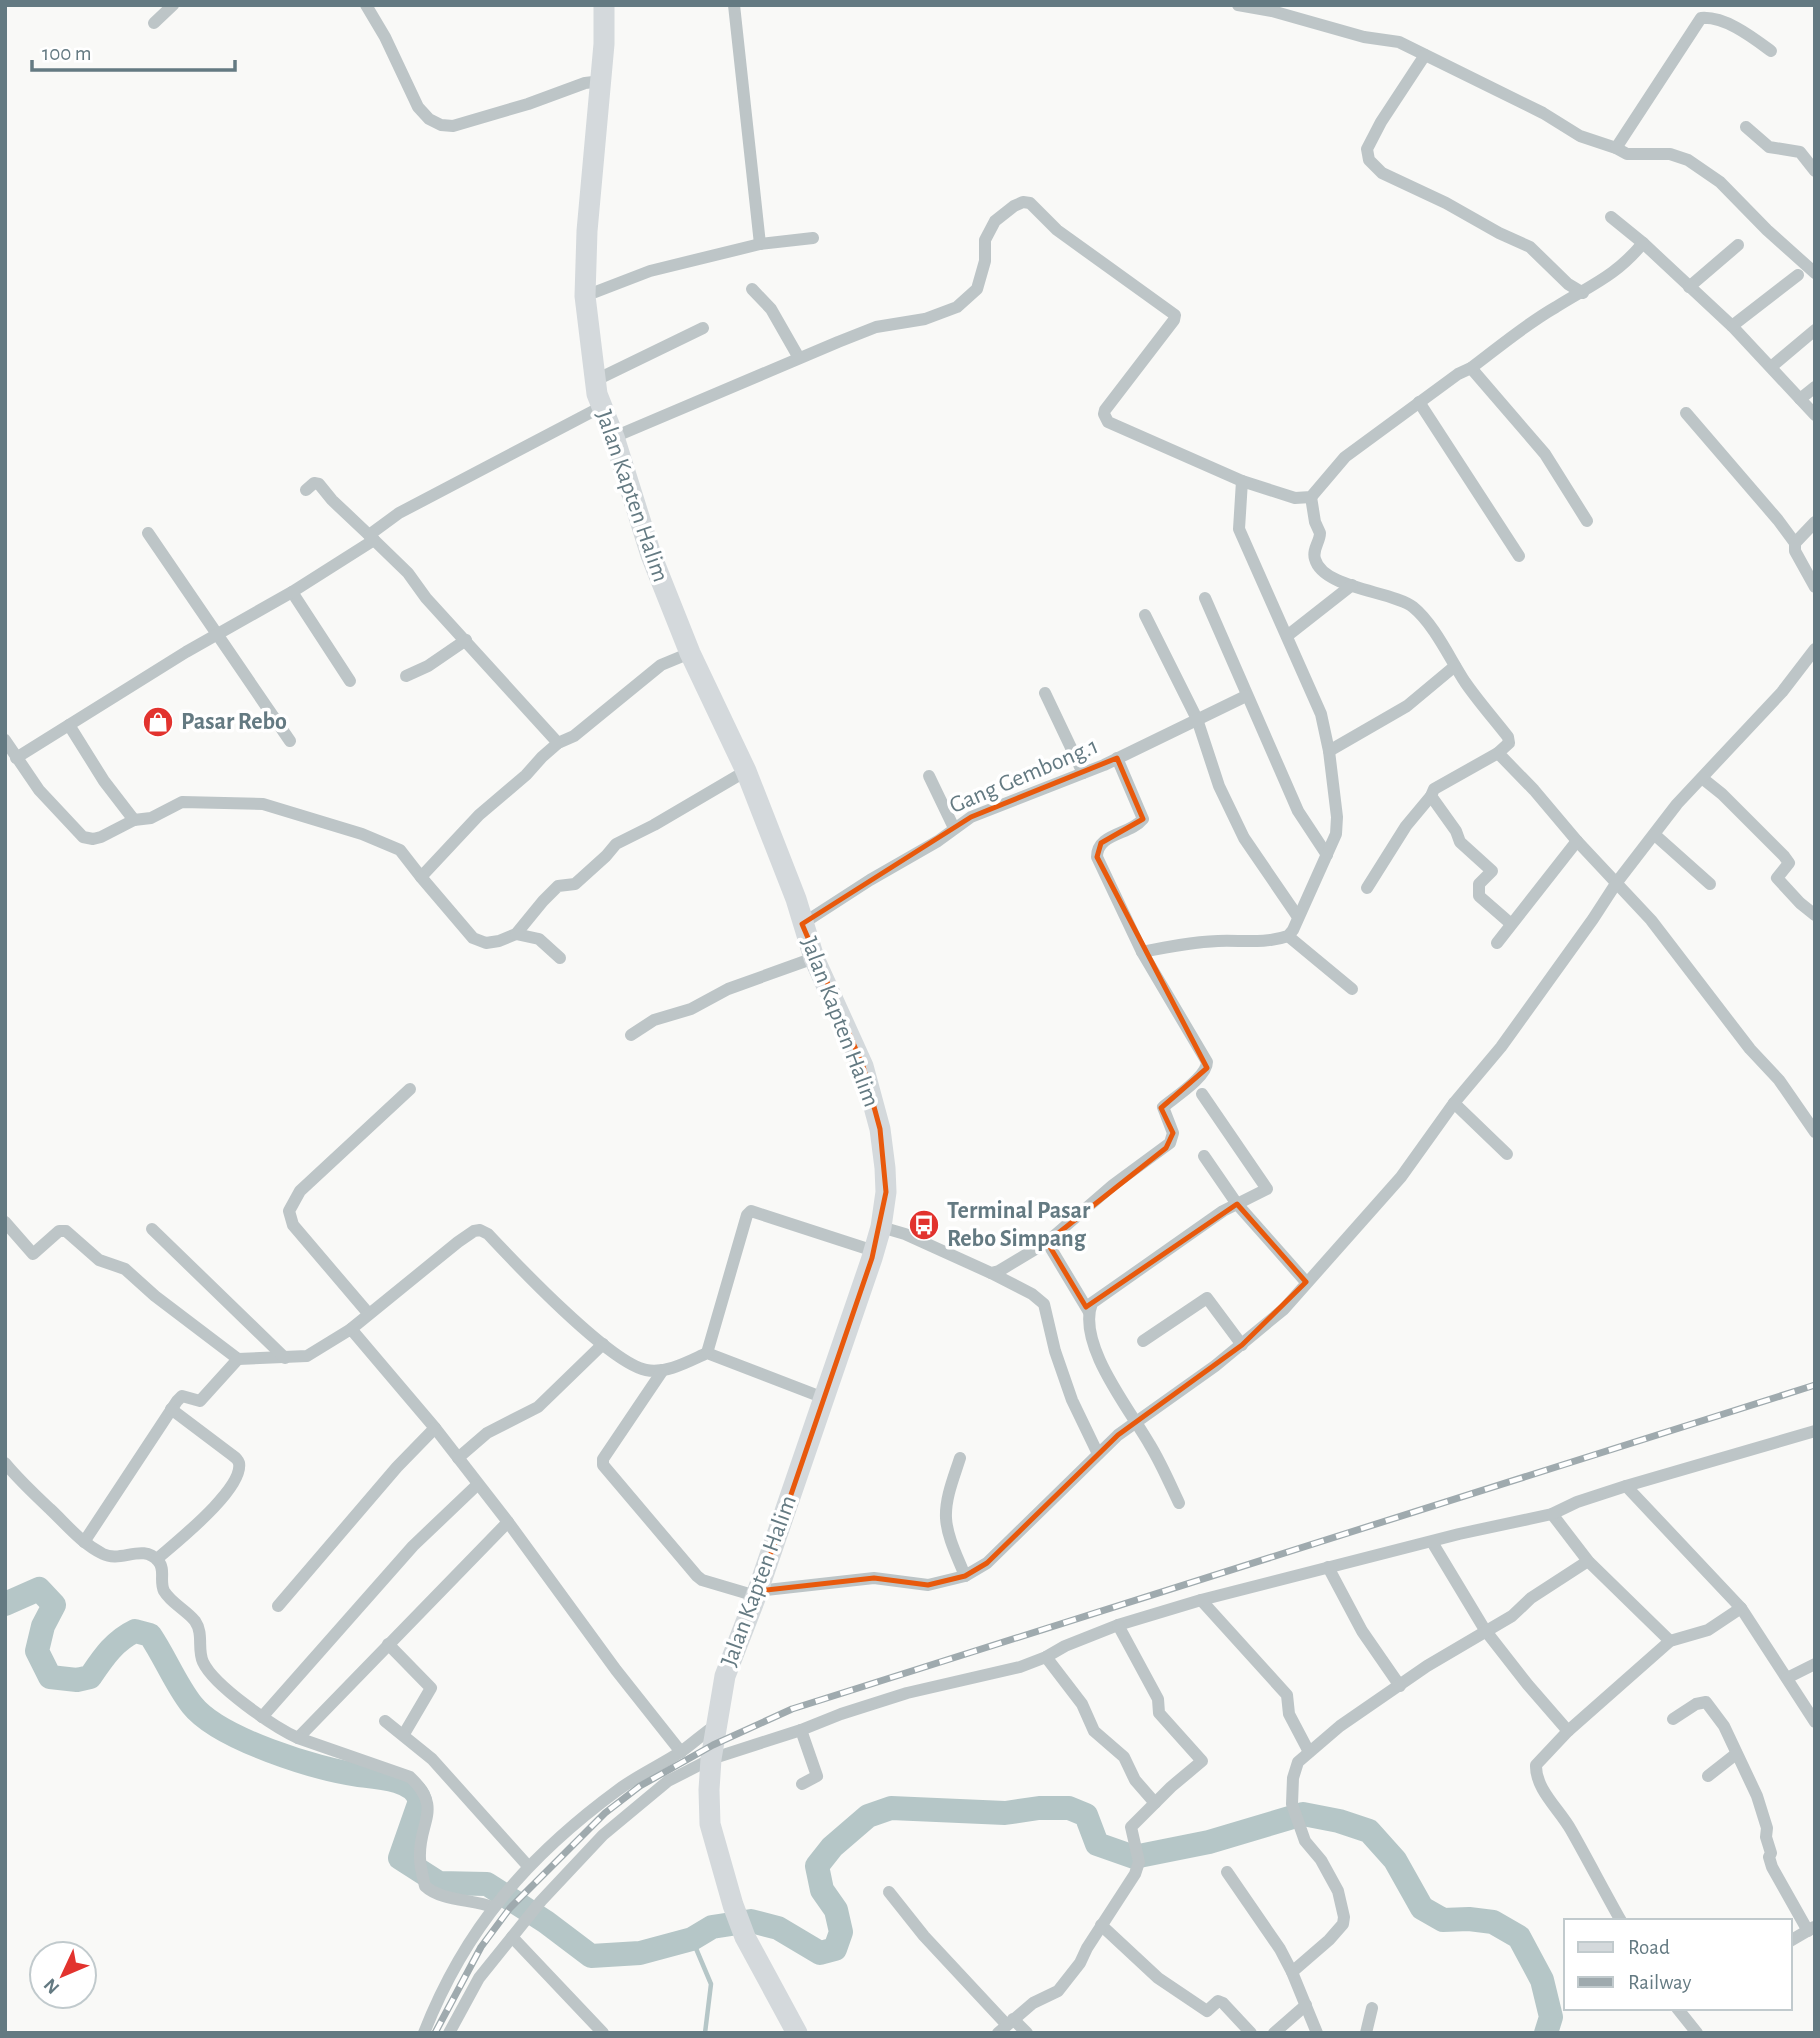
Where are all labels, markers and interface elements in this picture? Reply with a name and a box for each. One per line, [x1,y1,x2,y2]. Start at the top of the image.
scale bar [32,28,234,72]
text: 100 m [42,43,92,64]
street label: Jalan Kapten Halim [591,407,673,585]
shop icon: Pasar Rebo [141,705,175,739]
place label: Pasar Rebo [181,710,287,734]
street label: Gang Gembong.1 [946,734,1102,818]
street label: Jalan Kapten Halim [797,934,883,1110]
place label: Terminal Pasar Rebo Simpang [947,1199,1091,1251]
bus stop icon: Terminal Pasar Rebo Simpang [907,1208,941,1242]
street label: Jalan Kapten Halim [717,1492,801,1670]
legend [1564,1919,1792,2010]
text: Road [1628,1937,1670,1958]
north arrow [28,1940,98,2010]
text: Railway [1628,1972,1691,1993]
text: N [40,1974,63,1997]

